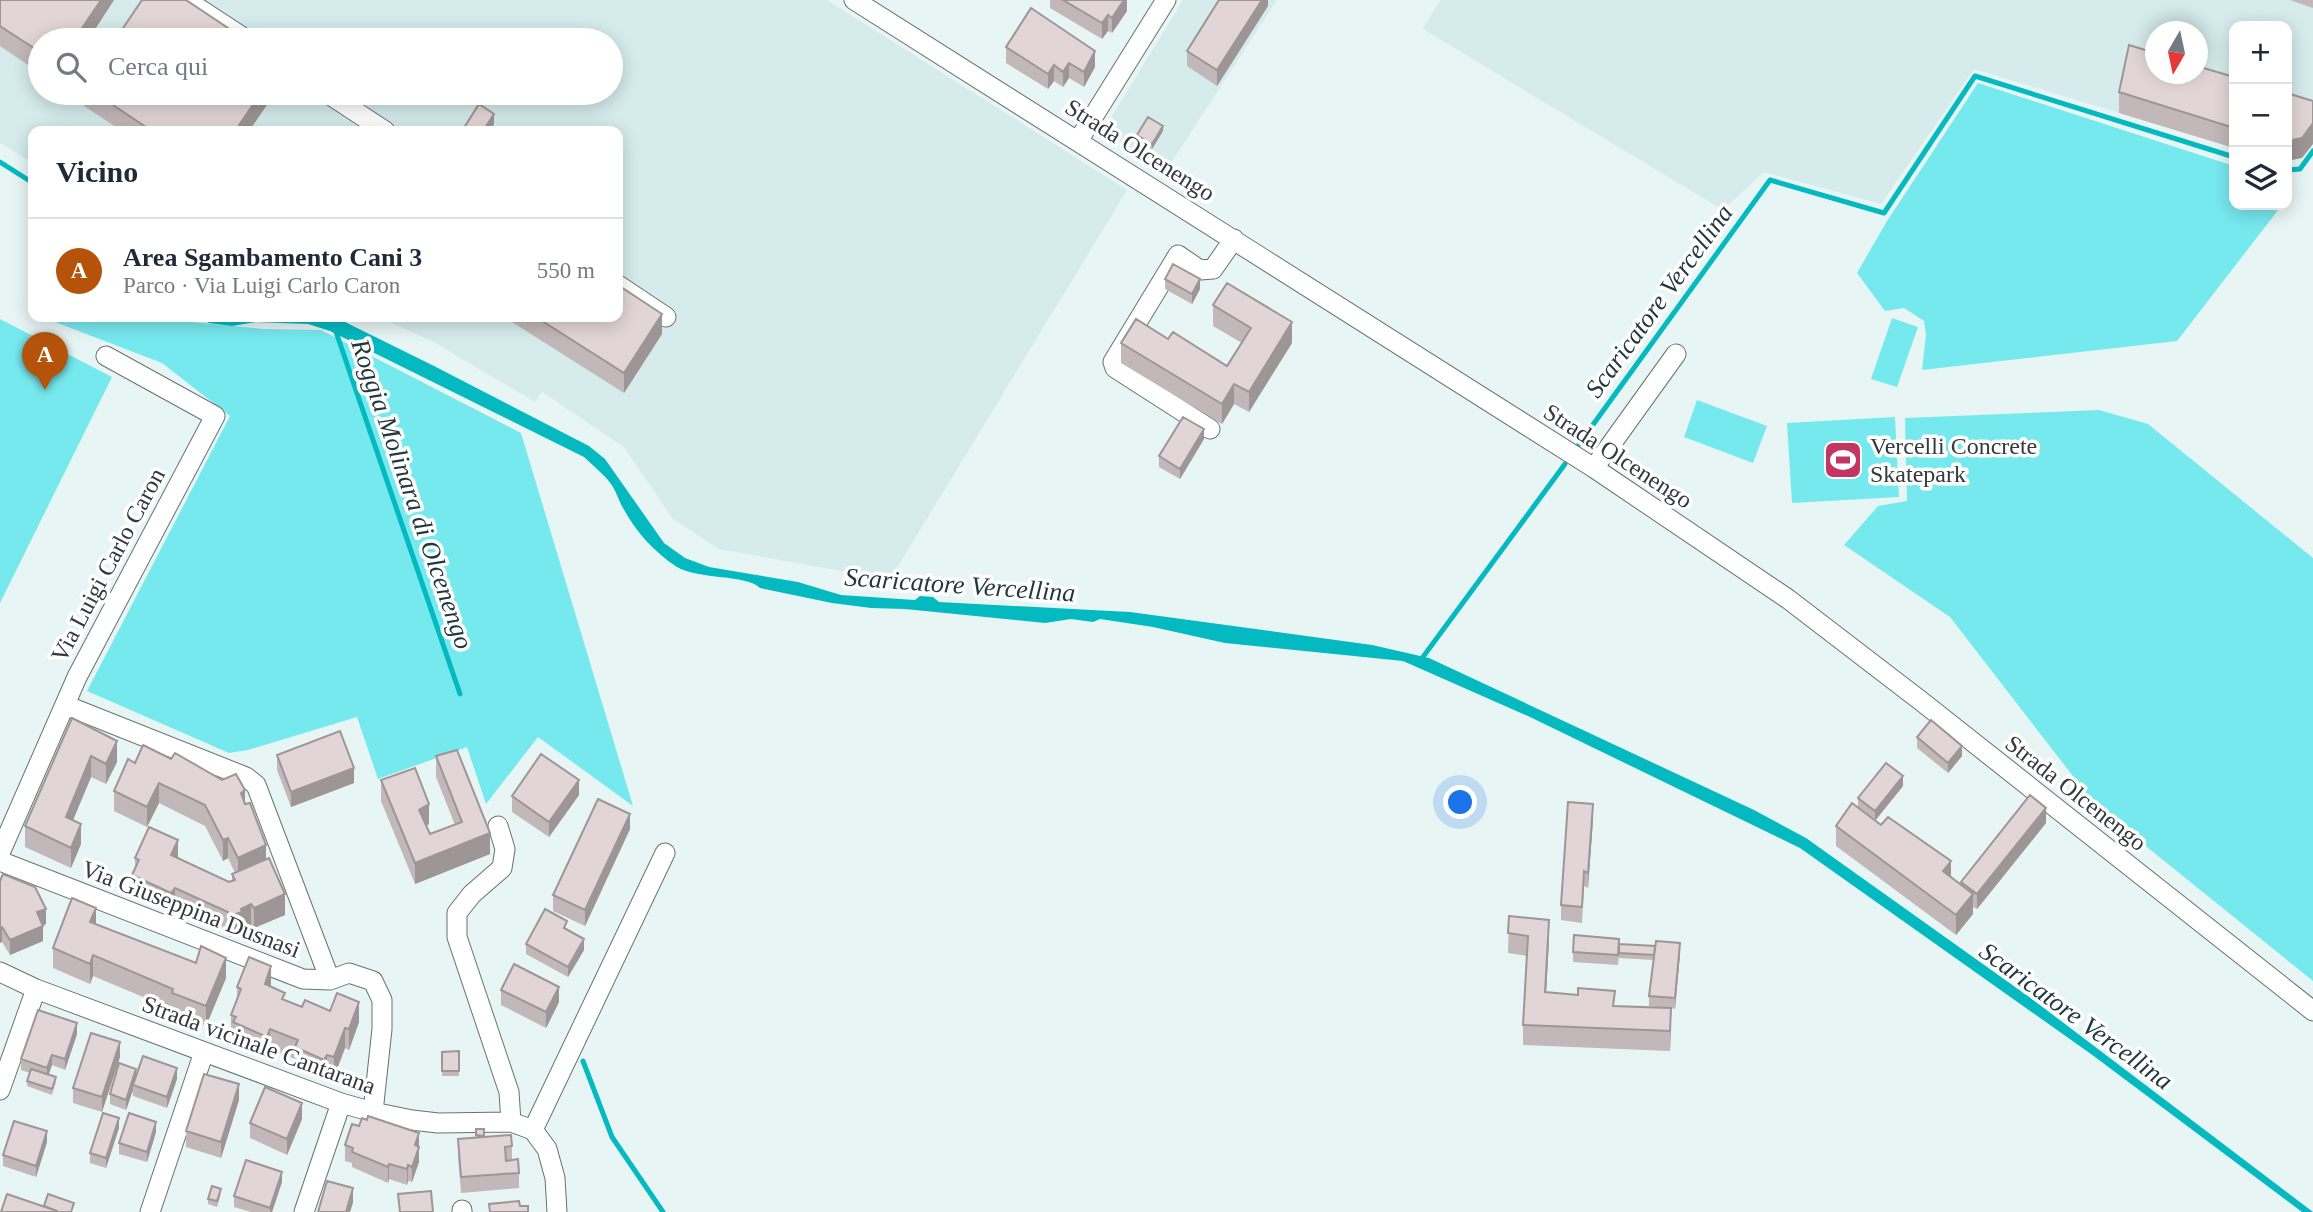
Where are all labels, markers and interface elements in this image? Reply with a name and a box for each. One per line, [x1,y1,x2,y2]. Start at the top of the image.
north arrow [2145,21,2208,84]
map controls [2229,21,2292,210]
button: + [2229,21,2292,84]
search box [28,28,623,105]
icon: search [52,48,90,86]
text: Cerca qui [108,52,208,81]
button: − [2229,84,2292,147]
street label: Strada Olcenengo [1060,94,1220,206]
button: layers [2229,147,2292,210]
text: Vicino [56,155,138,188]
water label: Scaricatore Vercellina [1579,199,1739,403]
text: Area Sgambamento Cani 3 [123,243,422,272]
text: A [71,258,87,283]
text: 550 m [537,258,595,283]
text: Parco · Via Luigi Carlo Caron [123,273,400,298]
pin: A [22,332,68,390]
water label: Roggia Molinara di Olcenengo [345,334,479,653]
street label: Strada Olcenengo [1539,398,1697,514]
place label: Vercelli Concrete Skatepark [1870,433,2037,487]
sports icon: Vercelli Concrete Skatepark [1822,439,1864,481]
street label: Via Luigi Carlo Caron [46,464,170,666]
water label: Scaricatore Vercellina [844,562,1076,608]
street label: Strada Olcenengo [2001,730,2151,856]
your location [1443,785,1477,819]
street label: Via Giuseppina Dusnasi [78,855,304,963]
water label: Scaricatore Vercellina [1974,936,2178,1096]
street label: Strada vicinale Cantarana [139,991,380,1099]

